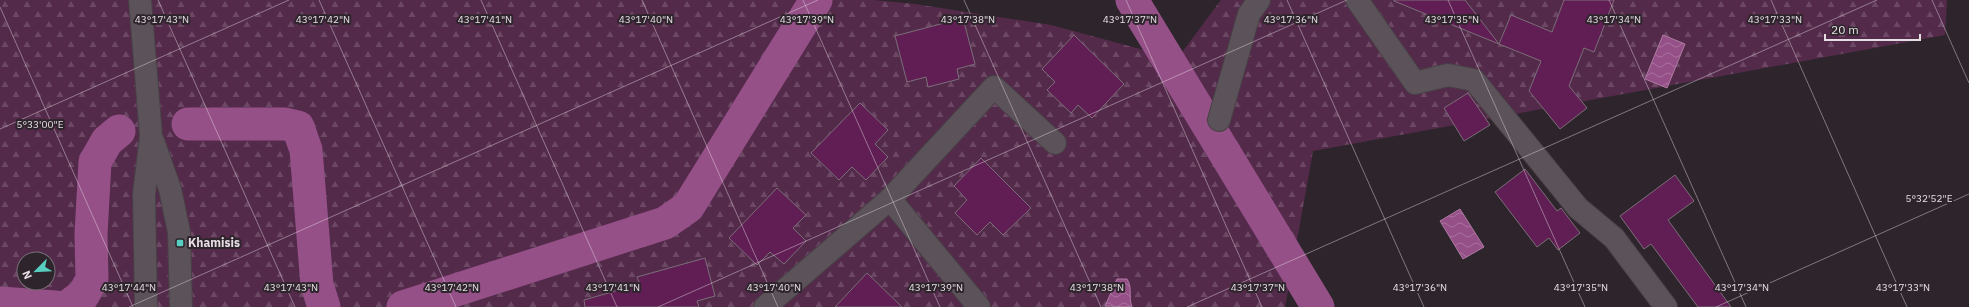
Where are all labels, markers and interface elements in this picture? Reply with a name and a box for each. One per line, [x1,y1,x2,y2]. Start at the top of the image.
text: 43°17'43"N [135,13,189,26]
text: 43°17'42"N [296,13,350,26]
text: 43°17'41"N [458,13,512,26]
text: 43°17'40"N [619,13,673,26]
text: 43°17'39"N [780,13,834,26]
text: 43°17'38"N [941,13,995,26]
text: 43°17'37"N [1103,13,1157,26]
text: 43°17'36"N [1264,13,1318,26]
text: 43°17'35"N [1425,13,1479,26]
text: 43°17'34"N [1587,13,1641,26]
text: 43°17'33"N [1748,13,1802,26]
scale bar [1825,16,1920,42]
text: 20 m [1831,22,1859,37]
text: 5°33'00"E [16,118,64,131]
text: 5°32'52"E [1905,192,1953,205]
place label: Khamisis [188,235,240,250]
marker: Khamisis [175,238,185,248]
north arrow [16,251,56,291]
text: N [19,269,35,282]
text: 43°17'44"N [102,281,156,294]
text: 43°17'43"N [264,281,318,294]
text: 43°17'42"N [425,281,479,294]
text: 43°17'41"N [586,281,640,294]
text: 43°17'40"N [747,281,801,294]
text: 43°17'39"N [909,281,963,294]
text: 43°17'38"N [1070,281,1124,294]
text: 43°17'37"N [1231,281,1285,294]
text: 43°17'36"N [1393,281,1447,294]
text: 43°17'35"N [1554,281,1608,294]
text: 43°17'34"N [1715,281,1769,294]
text: 43°17'33"N [1876,281,1930,294]

